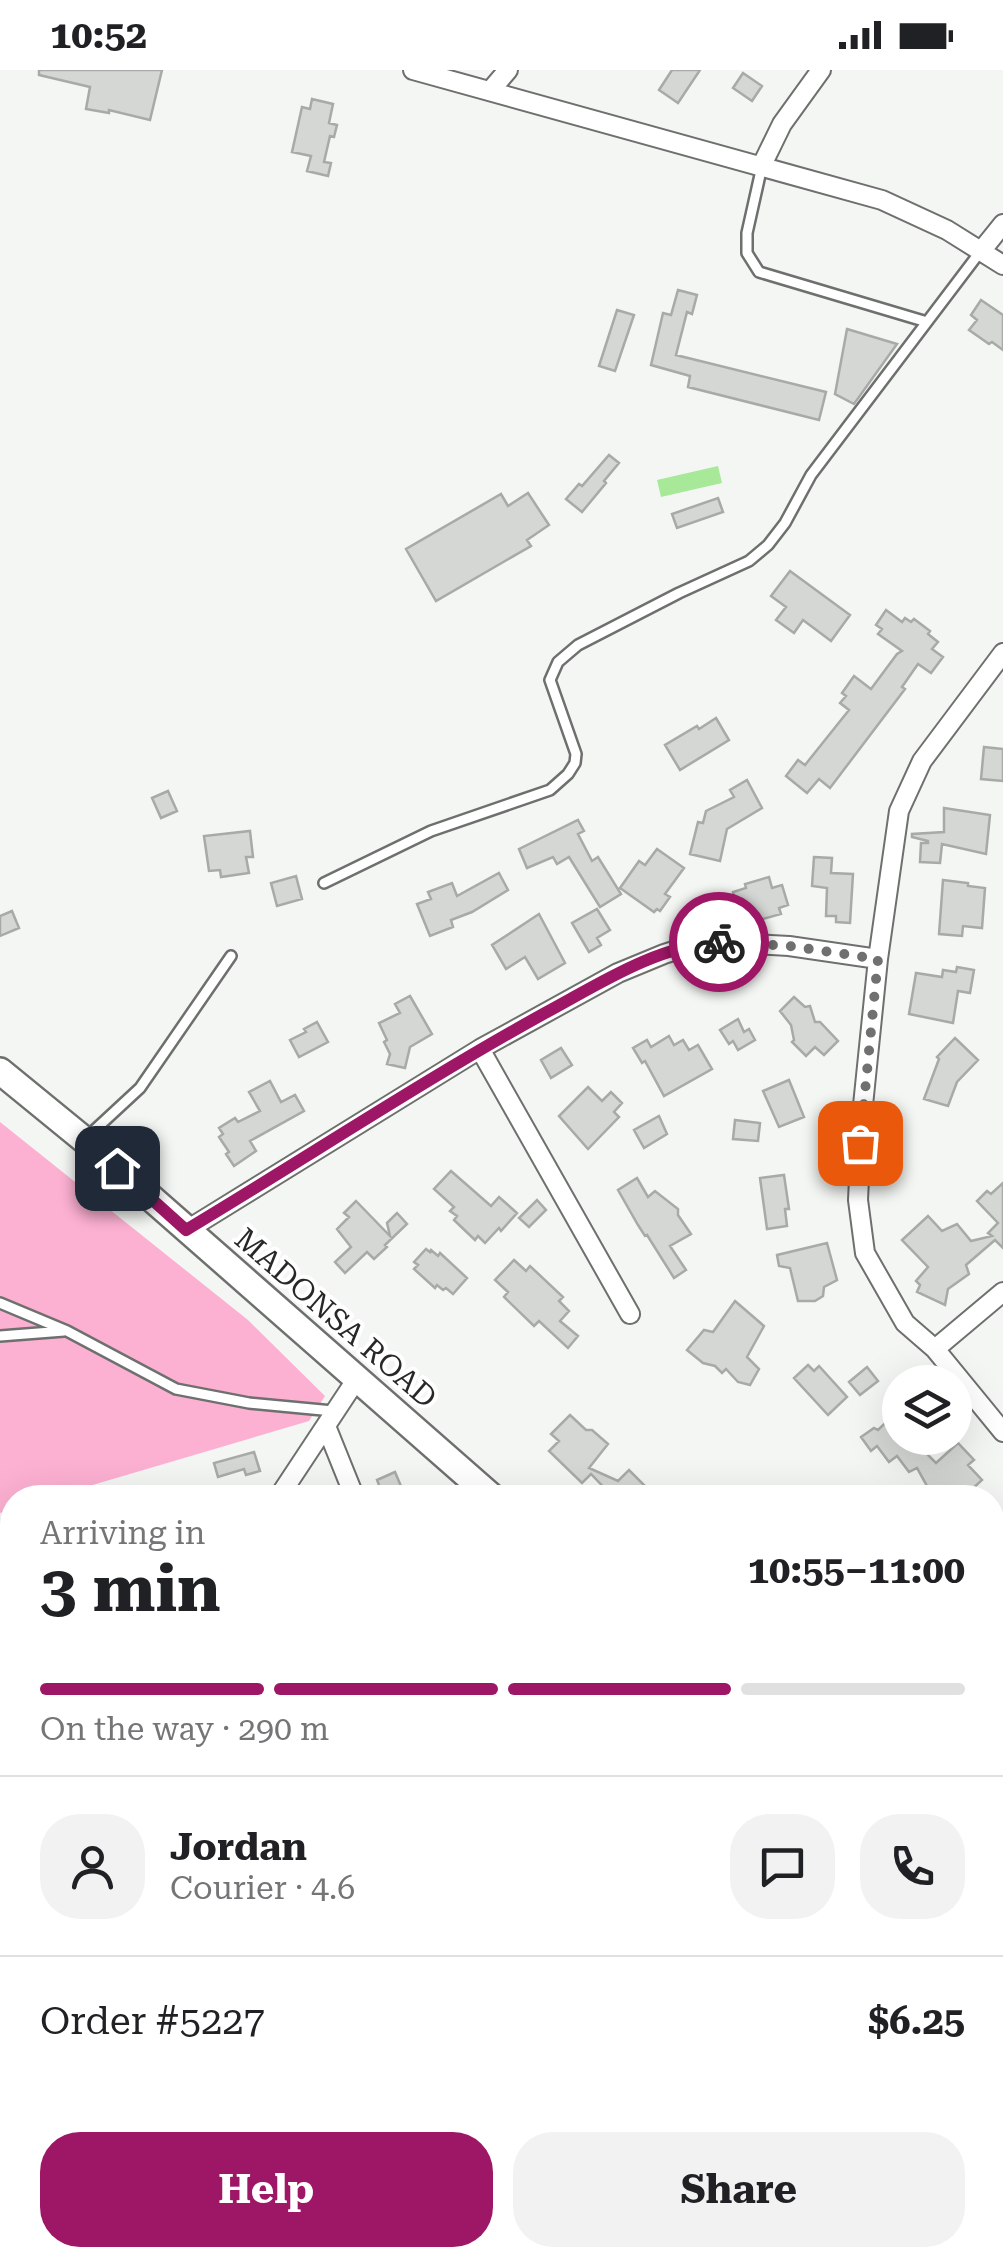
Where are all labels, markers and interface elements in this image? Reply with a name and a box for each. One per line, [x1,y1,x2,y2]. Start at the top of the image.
text: 10:52 [50,13,147,57]
courier [669,892,769,992]
icon: bike [692,915,747,970]
pin [818,1101,903,1186]
icon: bag [833,1116,888,1171]
pin [75,1126,160,1211]
icon: home [90,1141,145,1196]
street label: MADONSA ROAD [228,1221,444,1415]
map controls [882,1365,972,1455]
button: layers [882,1365,972,1455]
text: Arriving in [40,1514,205,1552]
text: 10:55–11:00 [748,1548,965,1592]
text: 3 min [40,1551,221,1627]
text: On the way · 290 m [40,1710,329,1748]
button: person [40,1814,145,1919]
button: chat [730,1814,835,1919]
button: phone [860,1814,965,1919]
text: Jordan [170,1825,307,1869]
text: Courier · 4.6 [170,1869,355,1907]
text: Order #5227 [40,1999,265,2043]
text: $6.25 [868,1999,965,2043]
button: Help [40,2132,493,2247]
button: Share [513,2132,965,2247]

